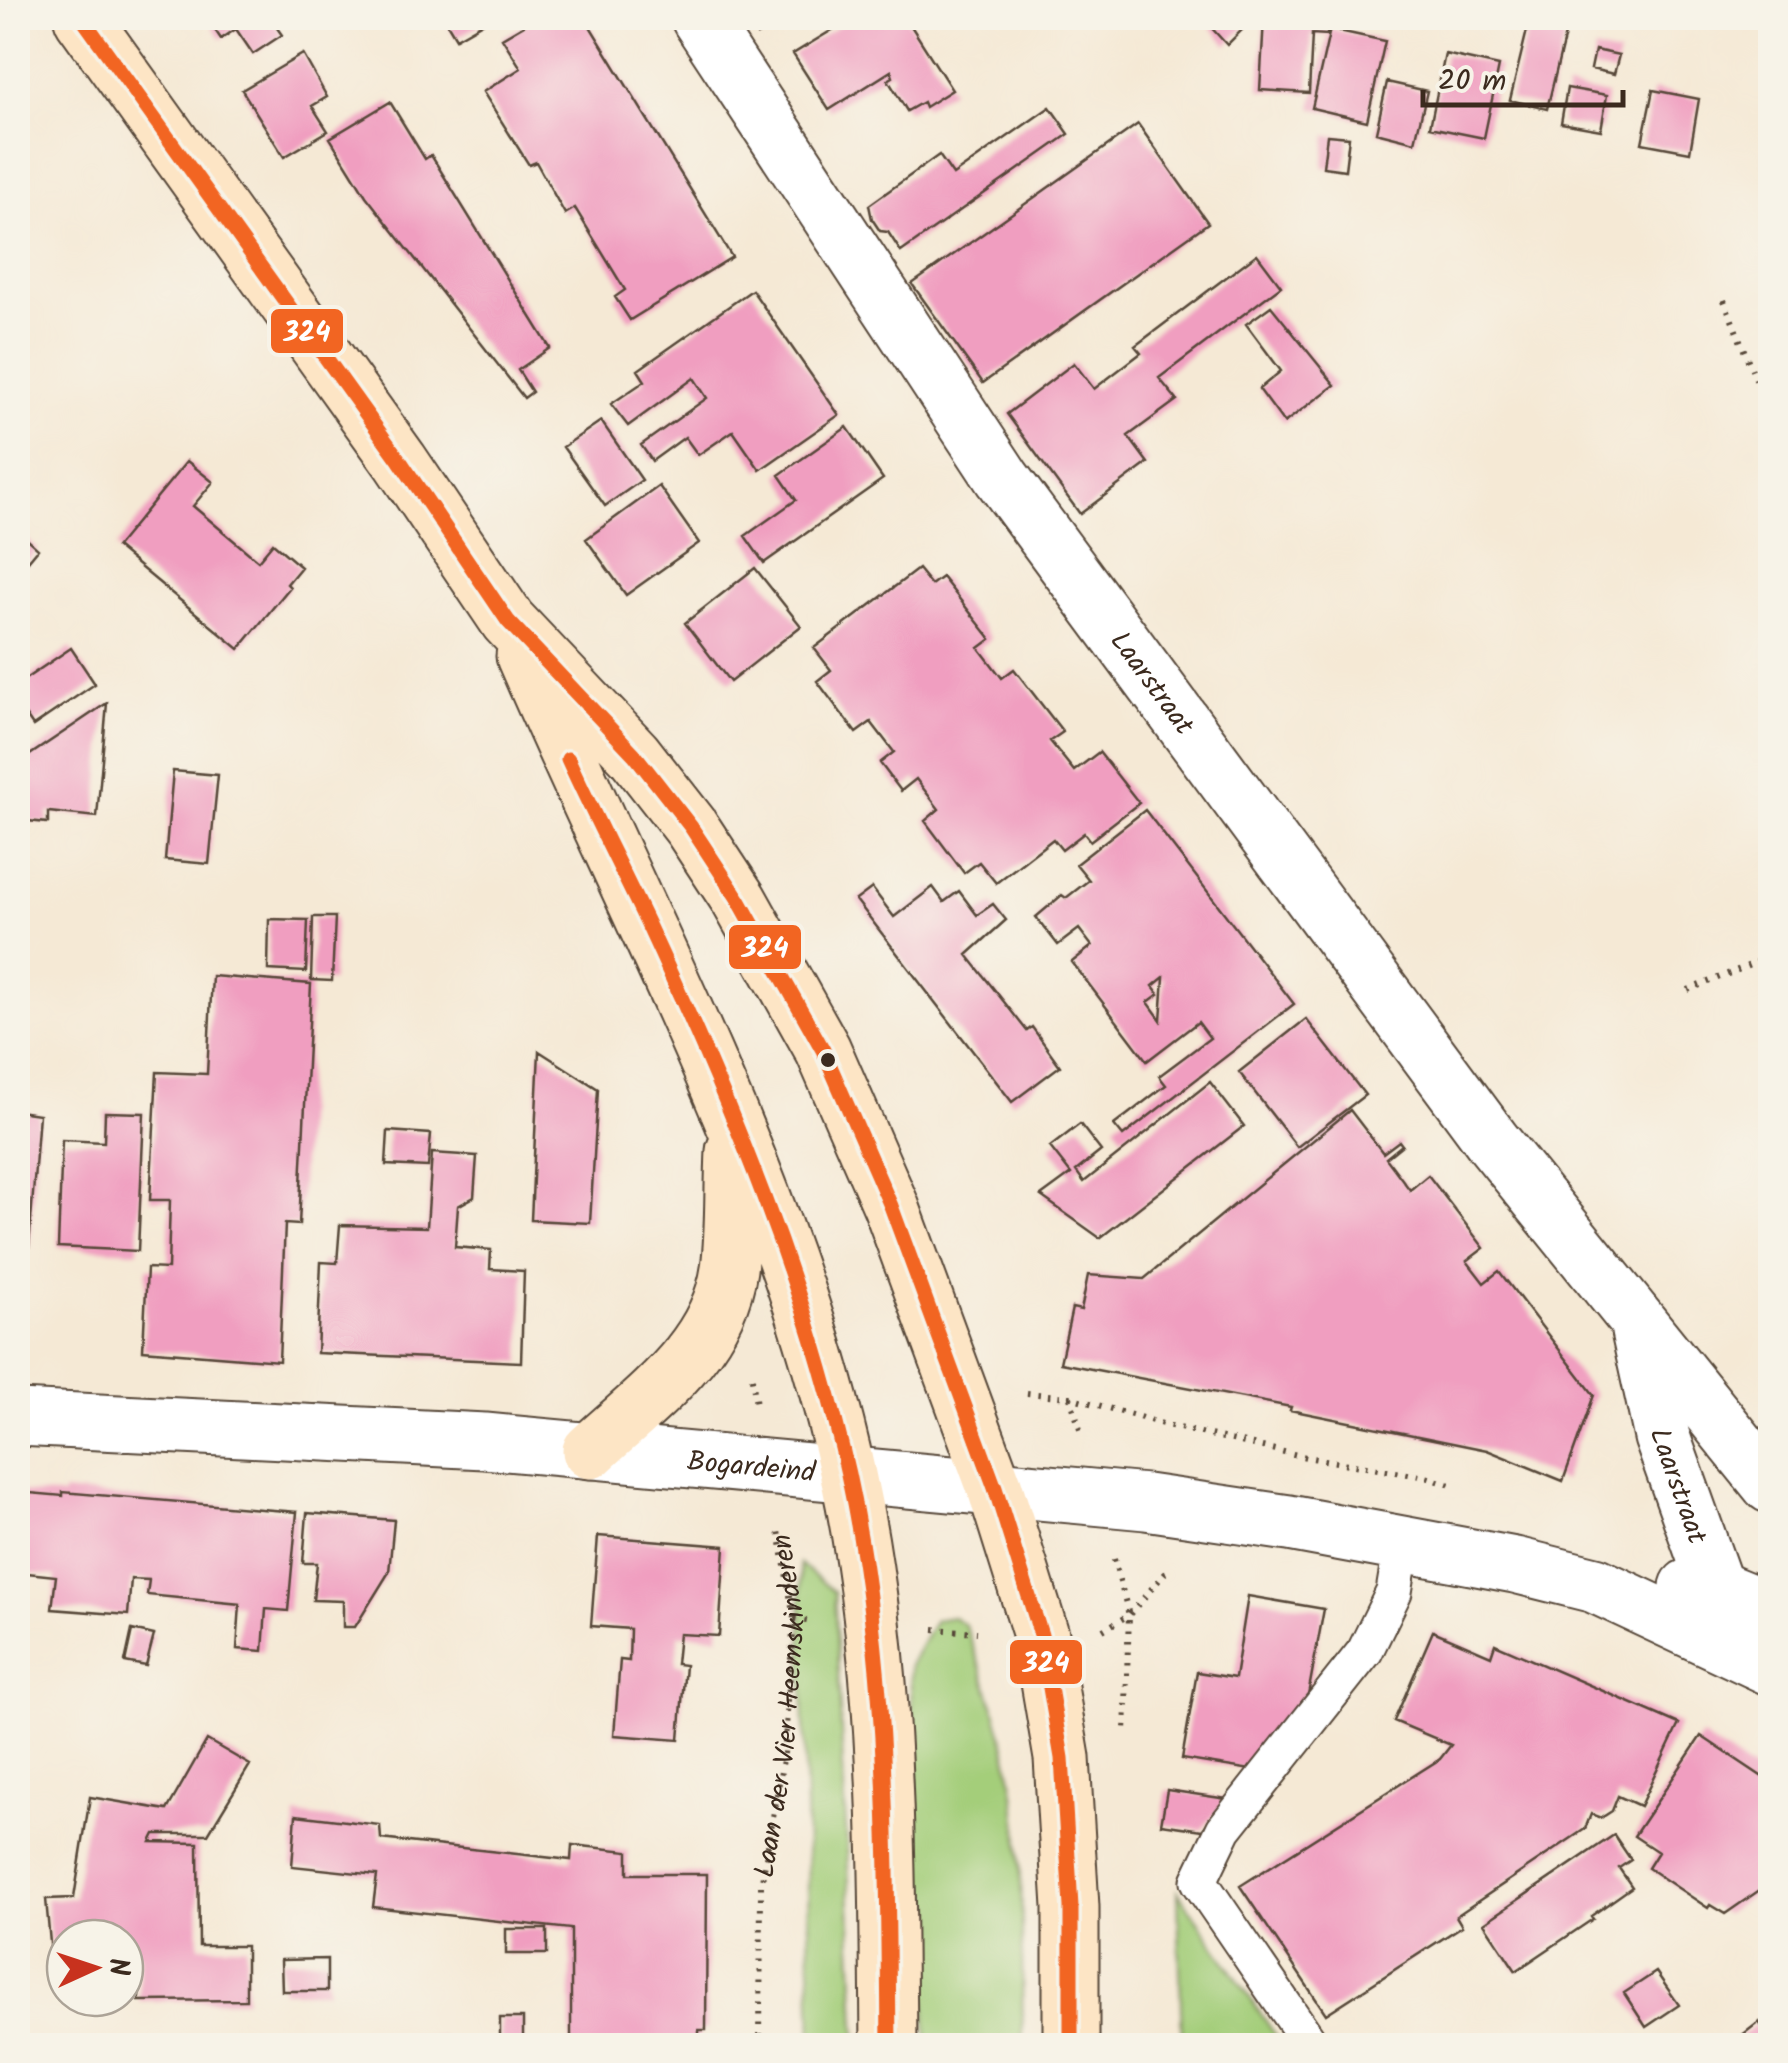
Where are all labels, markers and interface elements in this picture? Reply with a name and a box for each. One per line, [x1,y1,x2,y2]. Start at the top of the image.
scale bar [1423,45,1623,107]
text: 20 m [1438,58,1506,106]
line badge: 324 [269,307,345,355]
text: 324 [283,311,330,356]
street label: Laarstraat [1097,622,1206,746]
line badge: 324 [727,923,803,971]
text: 324 [741,927,788,972]
unlabelled marker [818,1050,838,1070]
street label: Laarstraat [1636,1424,1719,1552]
street label: Bogardeind [685,1440,818,1496]
street label: Laan der Vier Heemskinderen [743,1530,819,1881]
line badge: 324 [1008,1638,1084,1686]
text: 324 [1022,1642,1069,1687]
north arrow [45,1918,145,2018]
text: N [95,1957,140,1977]

